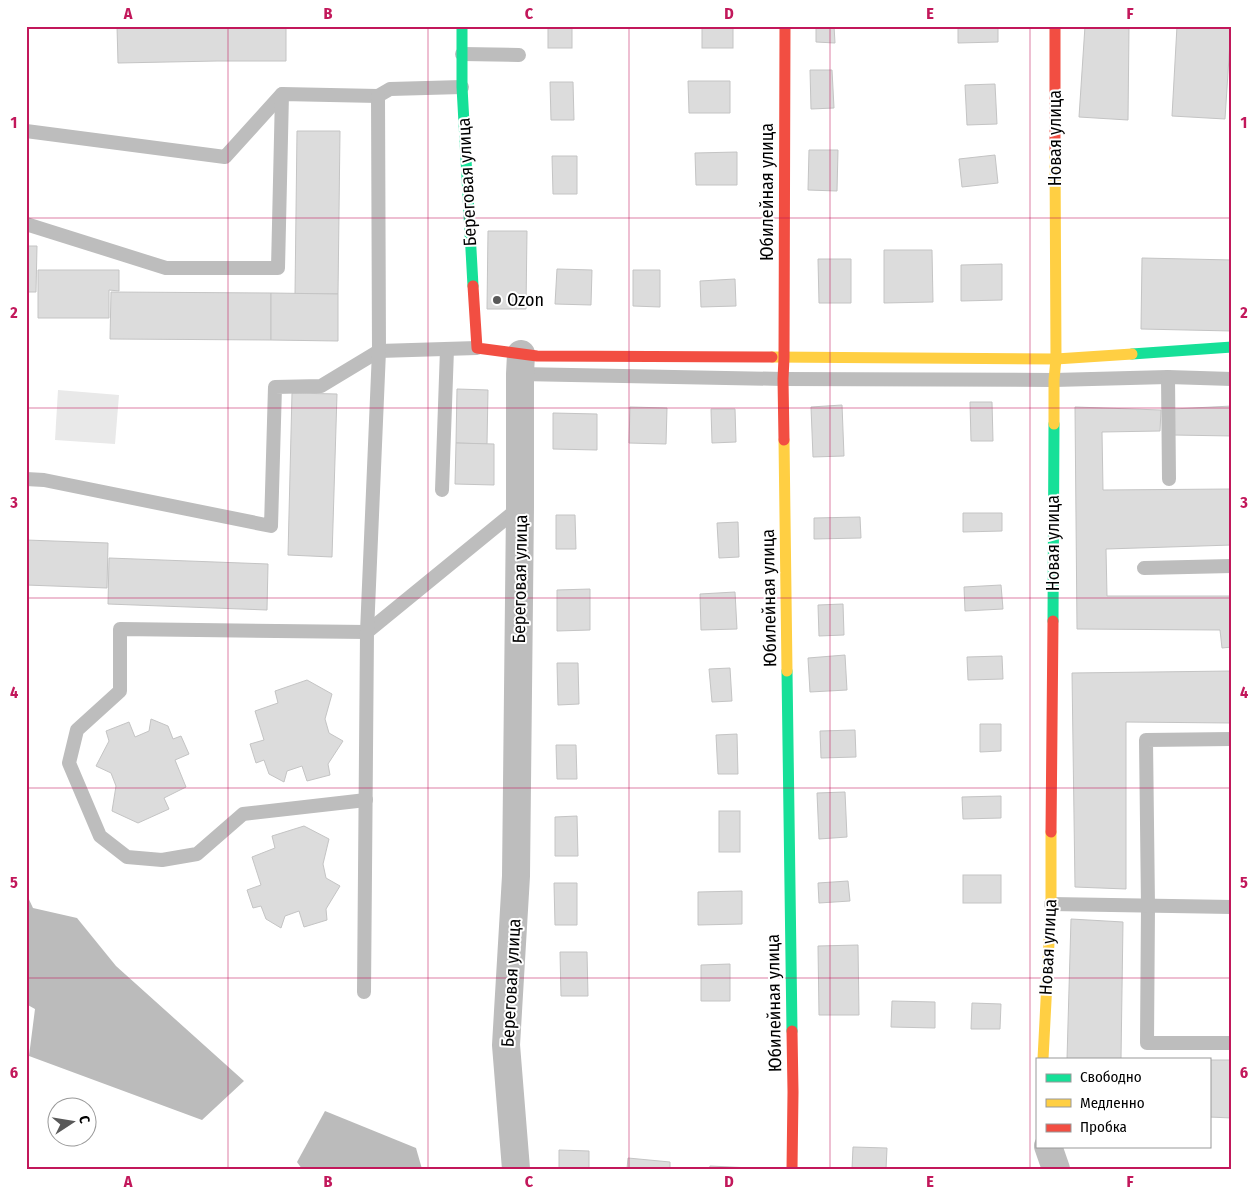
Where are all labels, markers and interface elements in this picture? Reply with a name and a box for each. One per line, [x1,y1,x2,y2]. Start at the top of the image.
text: A [123,4,133,23]
text: B [324,4,333,23]
text: C [525,4,534,23]
text: D [724,4,734,23]
text: E [926,4,934,23]
text: F [1126,4,1134,23]
street label: Новая улица [1044,90,1066,186]
text: 1 [11,113,17,132]
text: 1 [1241,113,1247,132]
street label: Береговая улица [453,117,481,247]
street label: Юбилейная улица [756,123,778,261]
place label: Ozon [507,289,544,311]
marker: Ozon [491,294,503,306]
text: 2 [9,303,18,322]
text: 2 [1239,303,1248,322]
text: 3 [9,493,18,512]
text: 3 [1239,493,1248,512]
street label: Новая улица [1042,495,1064,591]
street label: Береговая улица [508,514,532,644]
street label: Юбилейная улица [757,529,781,667]
text: 4 [10,683,18,702]
text: 4 [1240,683,1248,702]
text: 5 [10,873,18,892]
text: 5 [1240,873,1248,892]
street label: Новая улица [1034,898,1062,996]
street label: Береговая улица [497,918,525,1048]
street label: Юбилейная улица [762,934,786,1072]
legend [1036,1058,1210,1148]
text: 6 [10,1063,18,1082]
text: 6 [1240,1063,1248,1082]
text: Свободно [1080,1068,1142,1086]
text: Медленно [1080,1094,1145,1112]
north arrow [48,1098,98,1148]
text: С [75,1114,93,1125]
text: Пробка [1080,1118,1127,1136]
text: A [123,1172,133,1191]
text: B [324,1172,333,1191]
text: C [525,1172,534,1191]
text: D [724,1172,734,1191]
text: E [926,1172,934,1191]
text: F [1126,1172,1134,1191]

